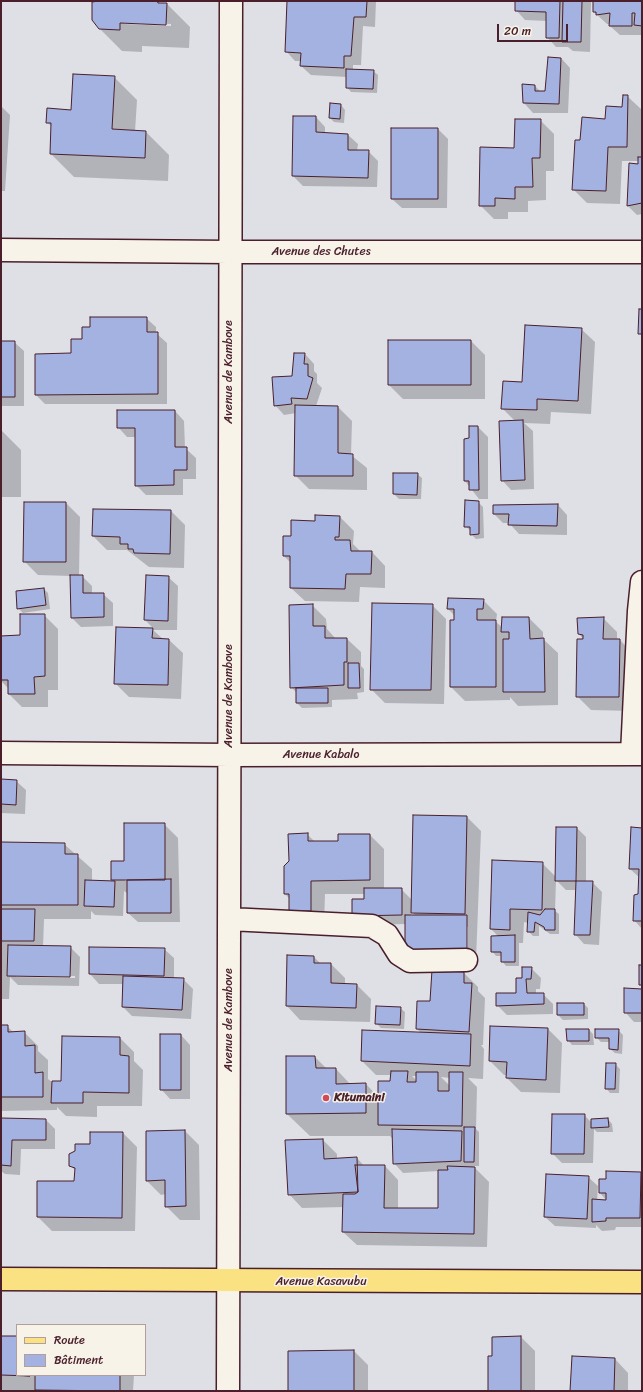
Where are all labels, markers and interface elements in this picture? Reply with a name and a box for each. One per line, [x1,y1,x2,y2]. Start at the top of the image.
scale bar [499,16,570,42]
text: 20 m [504,20,531,42]
street label: Avenue des Chutes [271,245,371,259]
street label: Avenue de Kambove [222,320,236,424]
street label: Avenue de Kambove [222,644,236,748]
street label: Avenue Kabalo [283,748,359,762]
street label: Avenue de Kambove [222,968,236,1072]
place label: Kitumaini [334,1091,385,1105]
marker: Kitumaini [321,1093,331,1103]
street label: Avenue Kasavubu [275,1275,367,1289]
legend [16,1324,146,1376]
text: Route [54,1329,85,1351]
text: Bâtiment [54,1349,103,1371]

